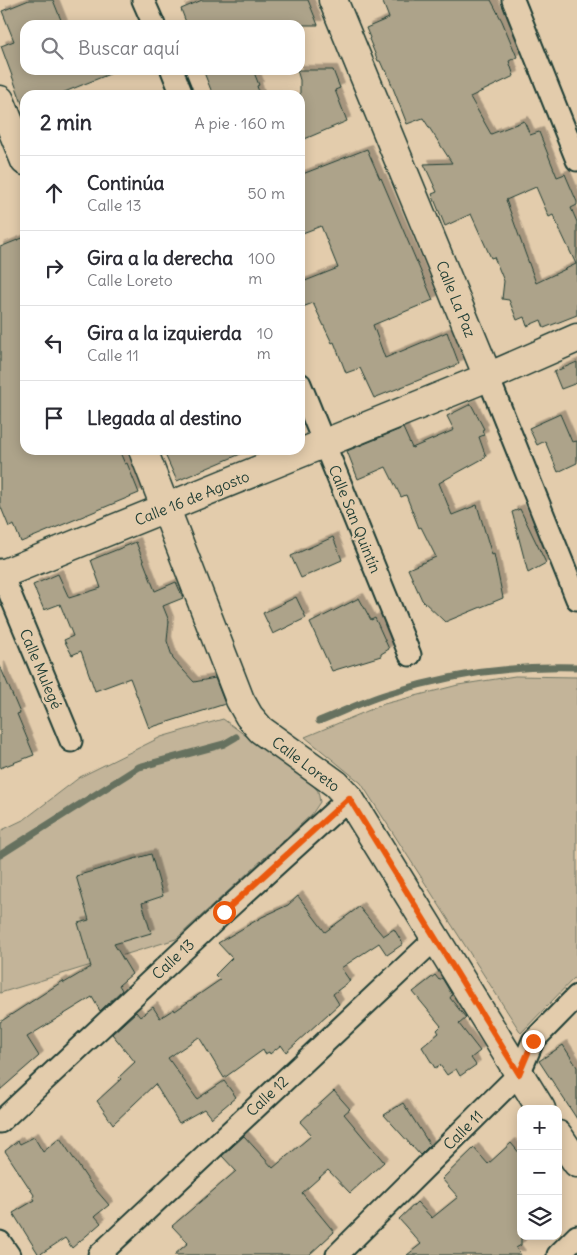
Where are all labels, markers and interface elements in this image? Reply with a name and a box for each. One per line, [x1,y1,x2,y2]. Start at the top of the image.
search box [20,20,305,75]
icon: search [38,34,66,62]
text: Buscar aquí [78,36,179,60]
text: 2 min [40,109,92,136]
text: A pie · 160 m [194,113,285,133]
text: Continúa [87,171,164,195]
icon: ahead [40,179,68,207]
text: 50 m [247,183,285,203]
text: Calle 13 [87,195,142,215]
text: Gira a la derecha [87,246,233,270]
text: 100 m [248,248,276,288]
icon: right [40,254,68,282]
street label: Calle La Paz [432,258,480,340]
text: Calle Loreto [87,270,173,290]
text: Gira a la izquierda [87,321,242,345]
text: 10 m [257,323,274,363]
icon: left [40,329,68,357]
text: Calle 11 [87,345,139,365]
icon: arrive [40,404,68,432]
text: Llegada al destino [87,406,242,430]
street label: Calle San Quintín [325,462,385,576]
street label: Calle 16 de Agosto [132,466,252,530]
street label: Calle Mulegé [16,626,66,712]
street label: Calle Loreto [268,732,344,796]
route start [213,901,236,924]
street label: Calle 13 [148,935,198,983]
route end [522,1030,545,1053]
street label: Calle 12 [242,1072,292,1120]
map controls [517,1105,562,1240]
button: + [517,1105,562,1150]
street label: Calle 11 [439,1106,487,1154]
button: − [517,1150,562,1195]
button: layers [517,1195,562,1240]

